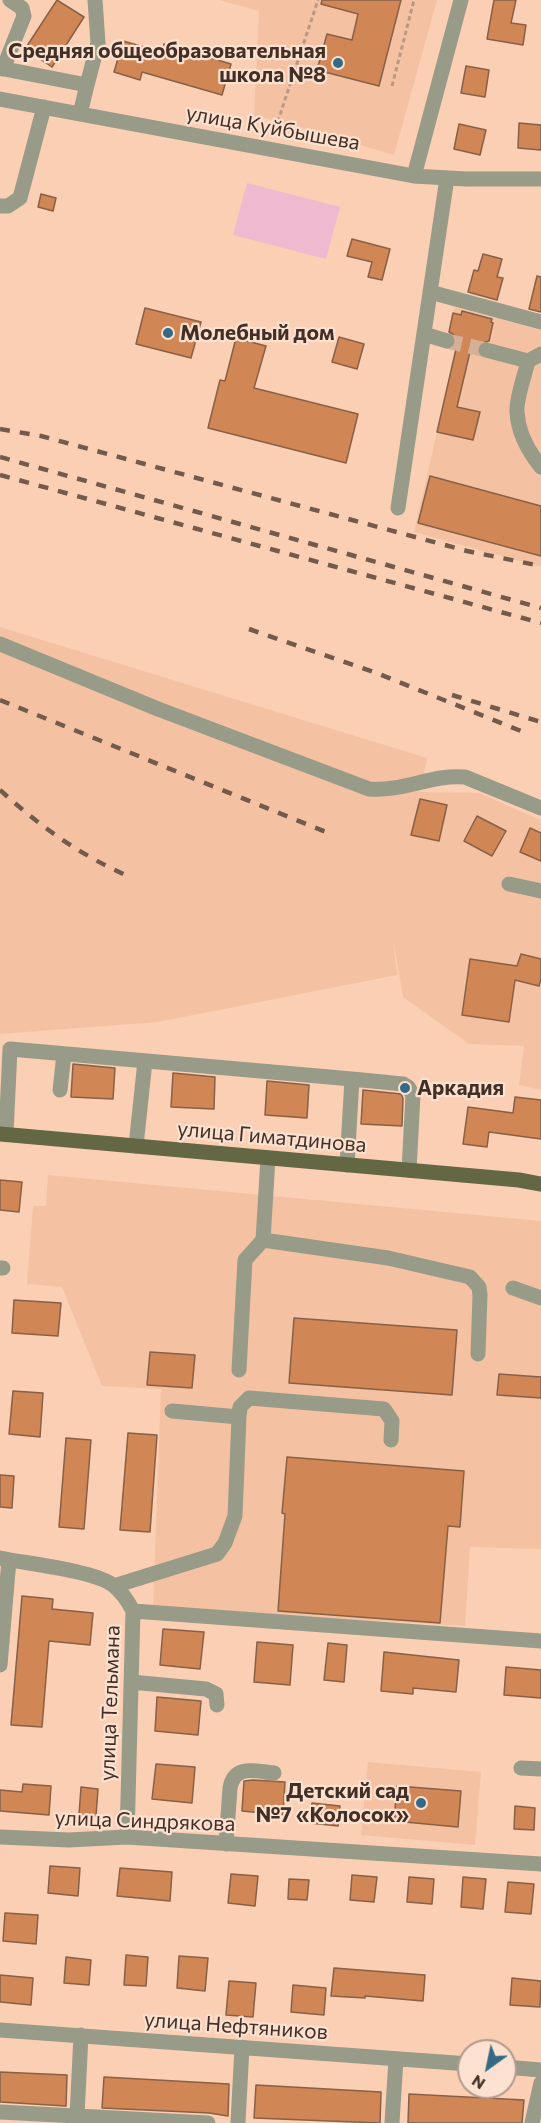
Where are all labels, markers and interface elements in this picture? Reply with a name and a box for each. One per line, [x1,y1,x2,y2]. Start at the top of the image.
place label: Средняя общеобразовательная школа №8 [8,38,326,88]
marker: Средняя общеобразовательная школа №8 [331,56,345,70]
street label: улица Куйбышева [184,100,362,156]
place label: Молебный дом [180,320,335,346]
marker: Молебный дом [161,326,175,340]
place label: Аркадия [417,1075,504,1101]
marker: Аркадия [398,1081,412,1095]
street label: улица Гиматдинова [176,1116,368,1158]
street label: улица Тельмана [95,1625,125,1781]
place label: Детский сад №7 «Колосок» [256,1778,409,1828]
marker: Детский сад №7 «Колосок» [414,1796,428,1810]
street label: улица Синдрякова [54,1805,236,1837]
street label: улица Нефтяников [143,2007,329,2045]
north arrow [457,2039,517,2099]
text: N [468,2072,488,2094]

